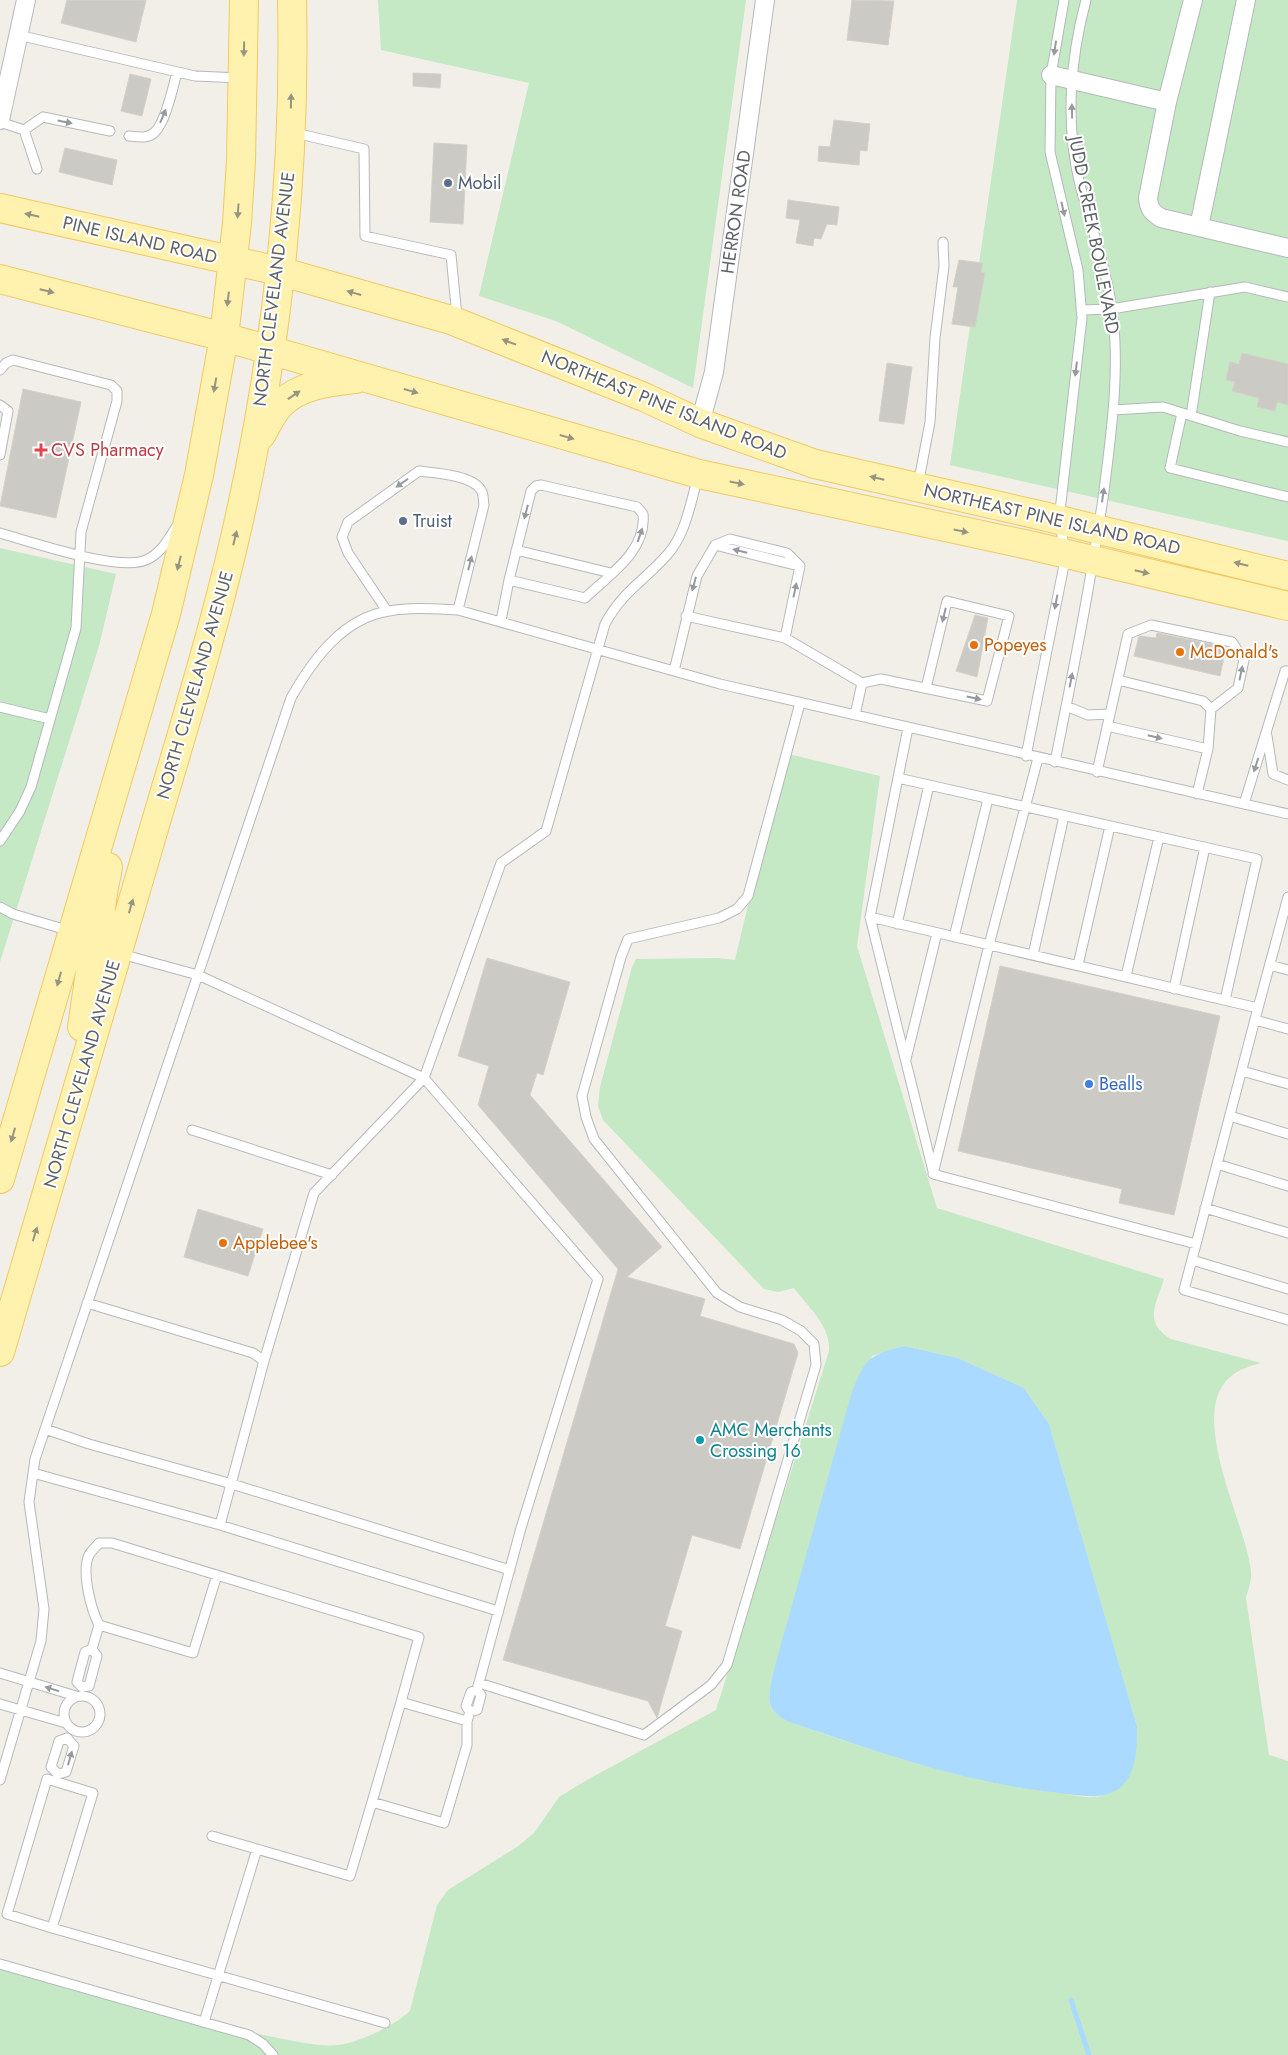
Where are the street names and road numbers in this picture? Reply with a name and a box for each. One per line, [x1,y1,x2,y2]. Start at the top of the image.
street label: JUDD CREEK BOULEVARD [1062,132,1126,336]
street label: HERRON ROAD [714,149,758,275]
street label: NORTH CLEVELAND AVENUE [247,170,301,408]
street label: PINE ISLAND ROAD [60,210,220,270]
street label: NORTHEAST PINE ISLAND ROAD [537,344,791,466]
street label: NORTHEAST PINE ISLAND ROAD [921,477,1183,561]
street label: NORTH CLEVELAND AVENUE [150,568,240,802]
street label: NORTH CLEVELAND AVENUE [37,957,127,1191]

